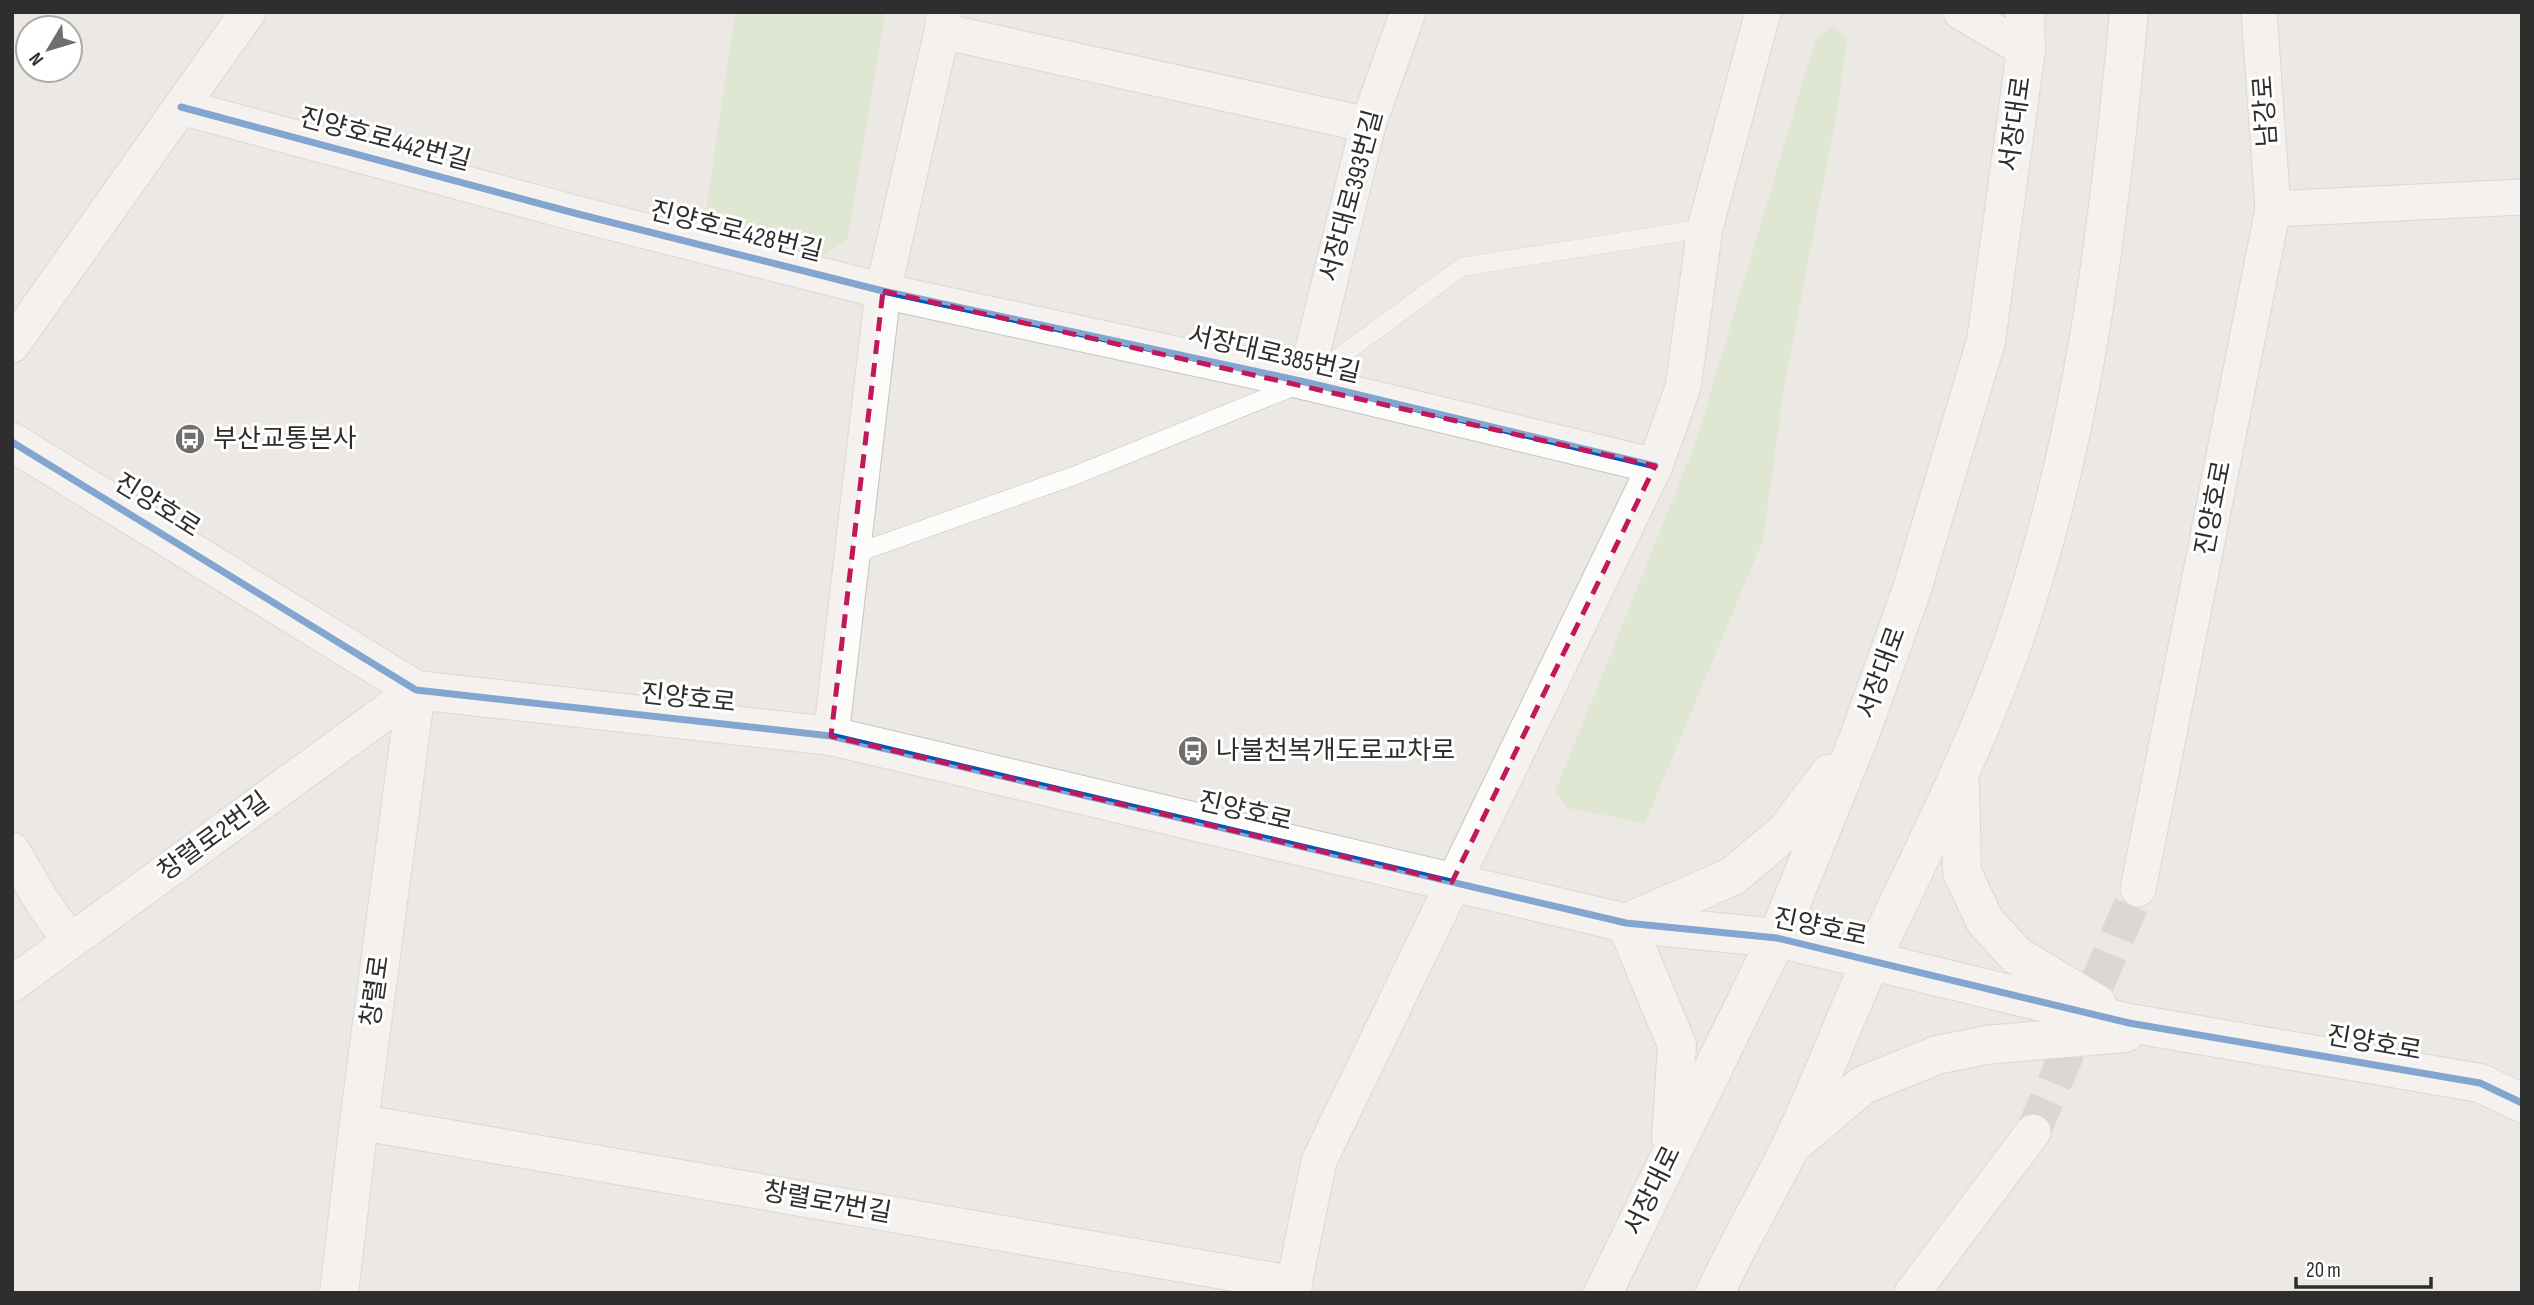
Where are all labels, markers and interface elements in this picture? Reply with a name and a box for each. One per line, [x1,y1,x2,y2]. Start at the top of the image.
north arrow [14,14,84,84]
text: N [25,47,49,70]
street label: 서장대로 [1994,74,2038,174]
street label: 남강로 [2248,74,2284,148]
street label: 진양호로442번길 [296,102,474,178]
street label: 서장대로393번길 [1314,107,1390,285]
street label: 진양호로428번길 [647,196,825,268]
street label: 서장대로385번길 [1185,320,1363,390]
bus stop icon: 부산교통본사 [173,422,207,456]
place label: 부산교통본사 [213,424,357,455]
street label: 진양호로 [2190,458,2238,558]
street label: 진양호로 [108,468,206,544]
street label: 서장대로 [1851,623,1913,723]
street label: 진양호로 [639,679,737,719]
bus stop icon: 나불천복개도로교차로 [1176,734,1210,768]
place label: 나불천복개도로교차로 [1216,736,1455,767]
street label: 창렬로2번길 [152,786,276,888]
street label: 진양호로 [1195,786,1295,838]
street label: 진양호로 [1770,903,1870,953]
street label: 창렬로 [356,953,396,1029]
street label: 진양호로 [2324,1020,2424,1068]
street label: 서장대로 [1618,1141,1688,1241]
street label: 창렬로7번길 [760,1176,894,1230]
scale bar [2296,1246,2431,1290]
text: 20 m [2306,1258,2341,1283]

